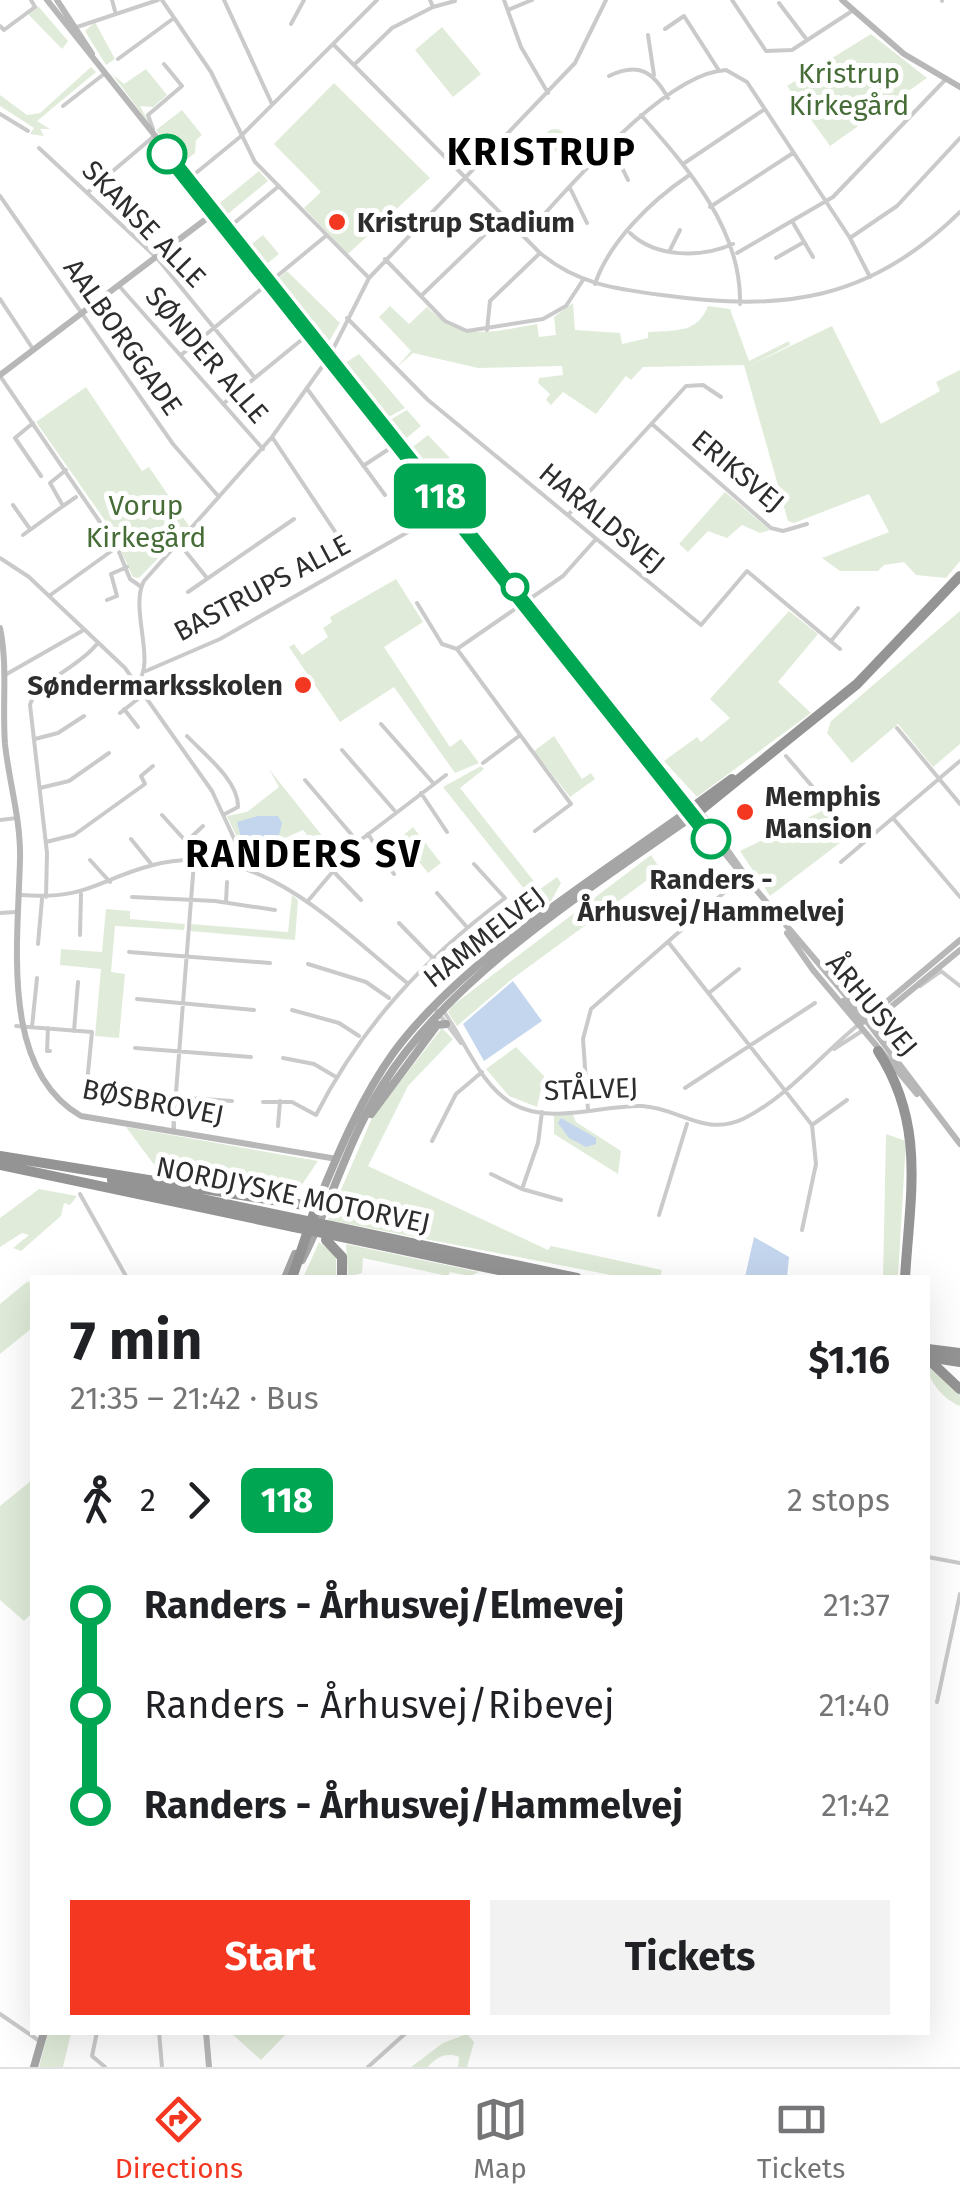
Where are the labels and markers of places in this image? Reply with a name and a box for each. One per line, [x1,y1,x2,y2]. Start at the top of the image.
unlabelled marker [148,135,186,173]
place label: Kristrup Stadium [357,206,575,239]
marker: Kristrup Stadium [326,211,348,233]
unlabelled marker [502,574,528,600]
place label: Søndermarksskolen [27,669,283,702]
marker: Søndermarksskolen [292,674,314,696]
place label: Memphis Mansion [765,780,880,845]
marker: Memphis Mansion [734,801,756,823]
marker: Randers - Århusvej/Hammelvej [692,820,730,858]
place label: Randers - Århusvej/Hammelvej [576,863,845,928]

